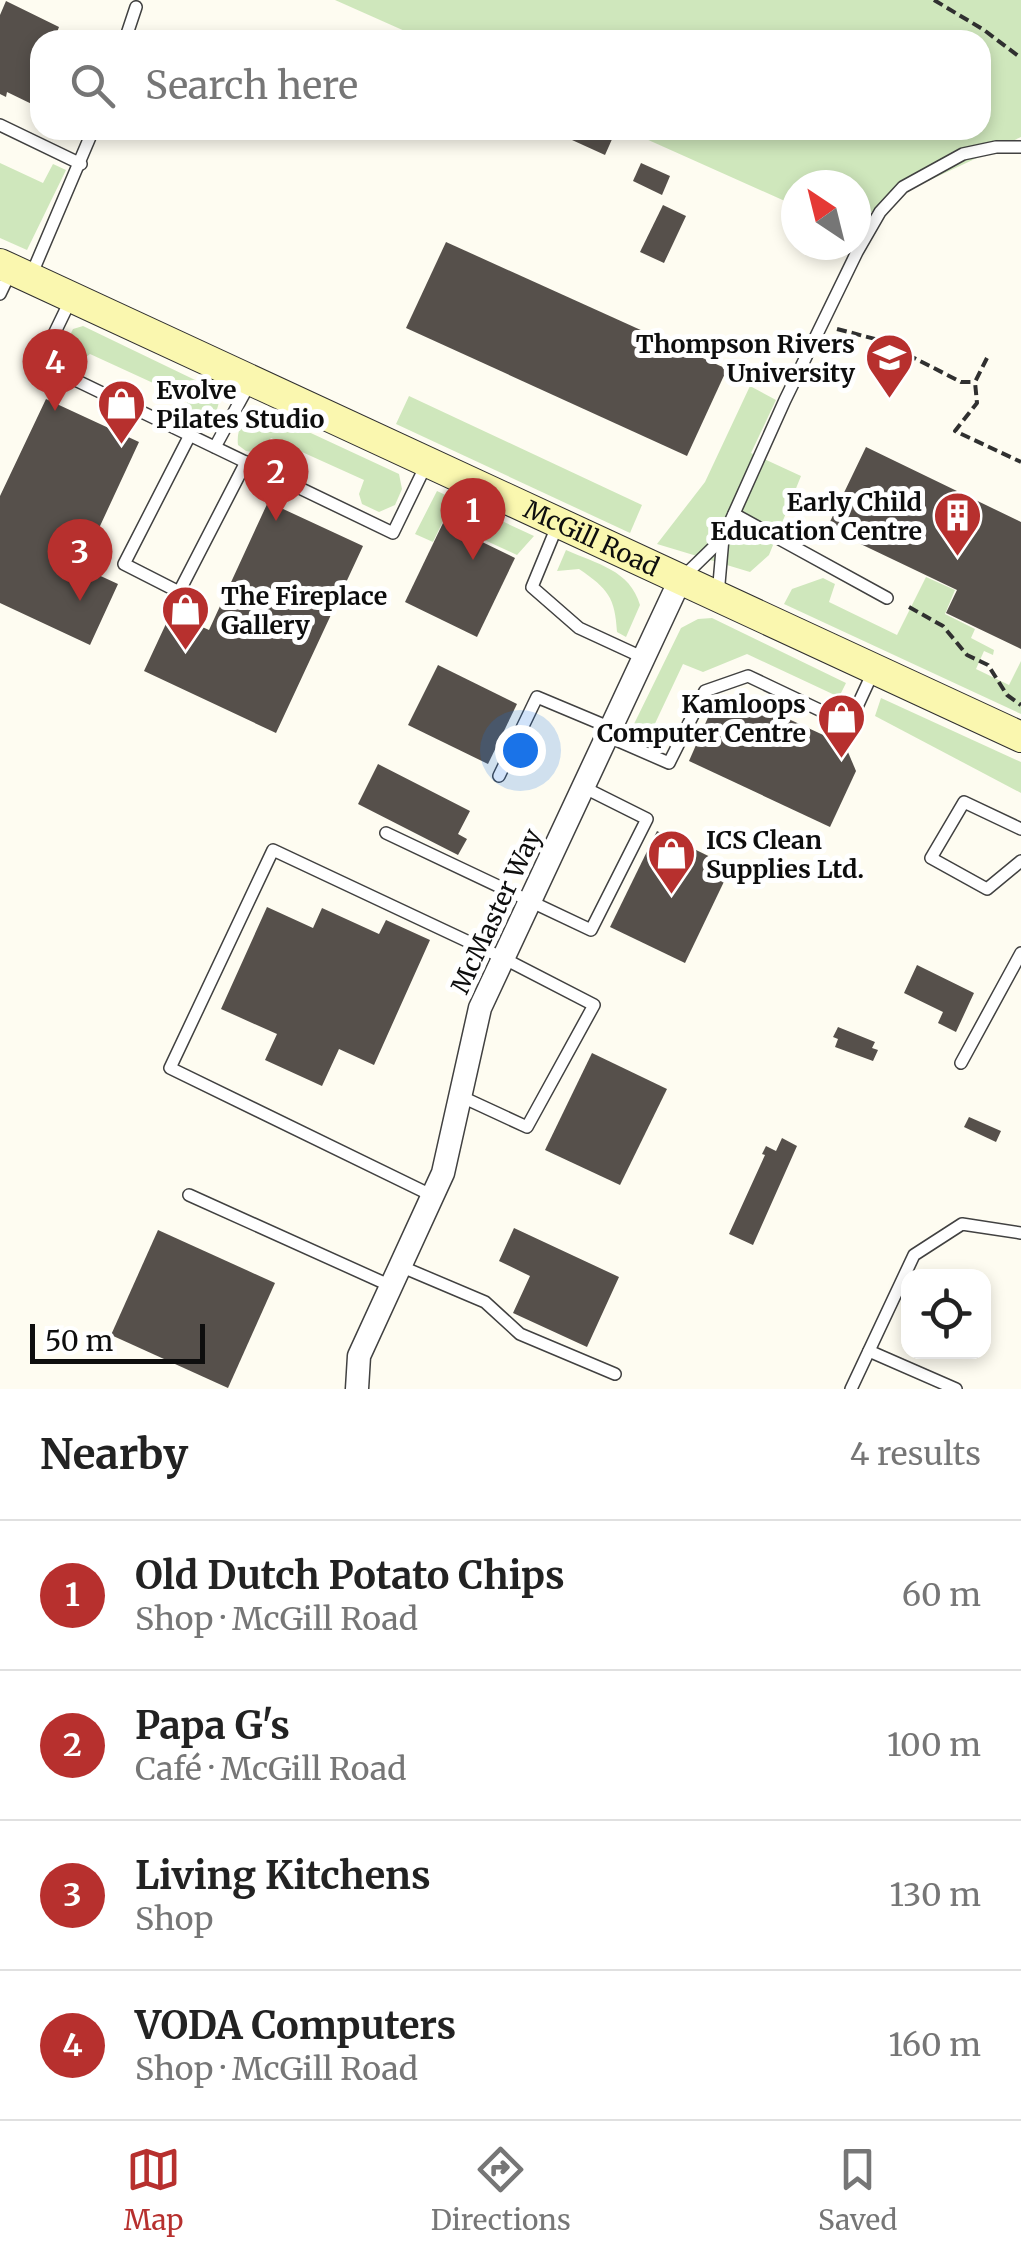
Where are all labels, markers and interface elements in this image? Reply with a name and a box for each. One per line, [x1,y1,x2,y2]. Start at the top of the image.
search box [30,30,991,140]
icon: search [65,58,120,113]
text: Search here [145,62,358,109]
north arrow [781,170,871,260]
pin: 4 [22,328,88,411]
place label: Thompson Rivers University [636,328,855,389]
school or university icon: Thompson Rivers University [864,332,916,400]
place label: Evolve Pilates Studio [156,374,325,435]
shop icon: Evolve Pilates Studio [95,378,147,446]
pin: 2 [244,438,308,521]
pin: 1 [440,478,506,560]
place label: Early Child Education Centre [710,486,922,547]
building icon: Early Child Education Centre [931,490,983,558]
street label: McGill Road [519,493,664,583]
pin: 3 [48,518,112,601]
place label: The Fireplace Gallery [221,580,387,641]
shop icon: The Fireplace Gallery [160,584,212,652]
place label: Kamloops Computer Centre [597,688,806,749]
shop icon: Kamloops Computer Centre [815,692,867,760]
your location [495,725,546,776]
street label: McMaster Way [444,823,548,999]
place label: ICS Clean Supplies Ltd. [706,824,864,885]
shop icon: ICS Clean Supplies Ltd. [645,828,697,896]
map controls [901,1269,991,1359]
button: locate [901,1269,991,1359]
scale bar [30,1319,205,1364]
text: 50 m [45,1323,113,1359]
text: Nearby [40,1428,188,1480]
text: 4 results [850,1434,981,1474]
text: Old Dutch Potato Chips [135,1552,565,1599]
text: 1 [65,1575,80,1615]
text: 60 m [902,1575,981,1615]
text: Shop · McGill Road [135,1599,418,1639]
text: Papa G's [135,1702,290,1749]
text: 2 [63,1725,82,1765]
text: 100 m [887,1725,981,1765]
text: Café · McGill Road [135,1749,407,1789]
text: Living Kitchens [135,1852,431,1899]
text: 3 [63,1875,82,1915]
text: 130 m [889,1875,981,1915]
text: Shop [135,1899,213,1939]
text: VODA Computers [135,2002,456,2049]
text: 4 [62,2025,83,2065]
text: 160 m [889,2025,981,2065]
text: Shop · McGill Road [135,2049,418,2089]
tab: Map [124,2142,183,2238]
tab: Directions [431,2142,571,2238]
tab: Saved [818,2142,897,2238]

